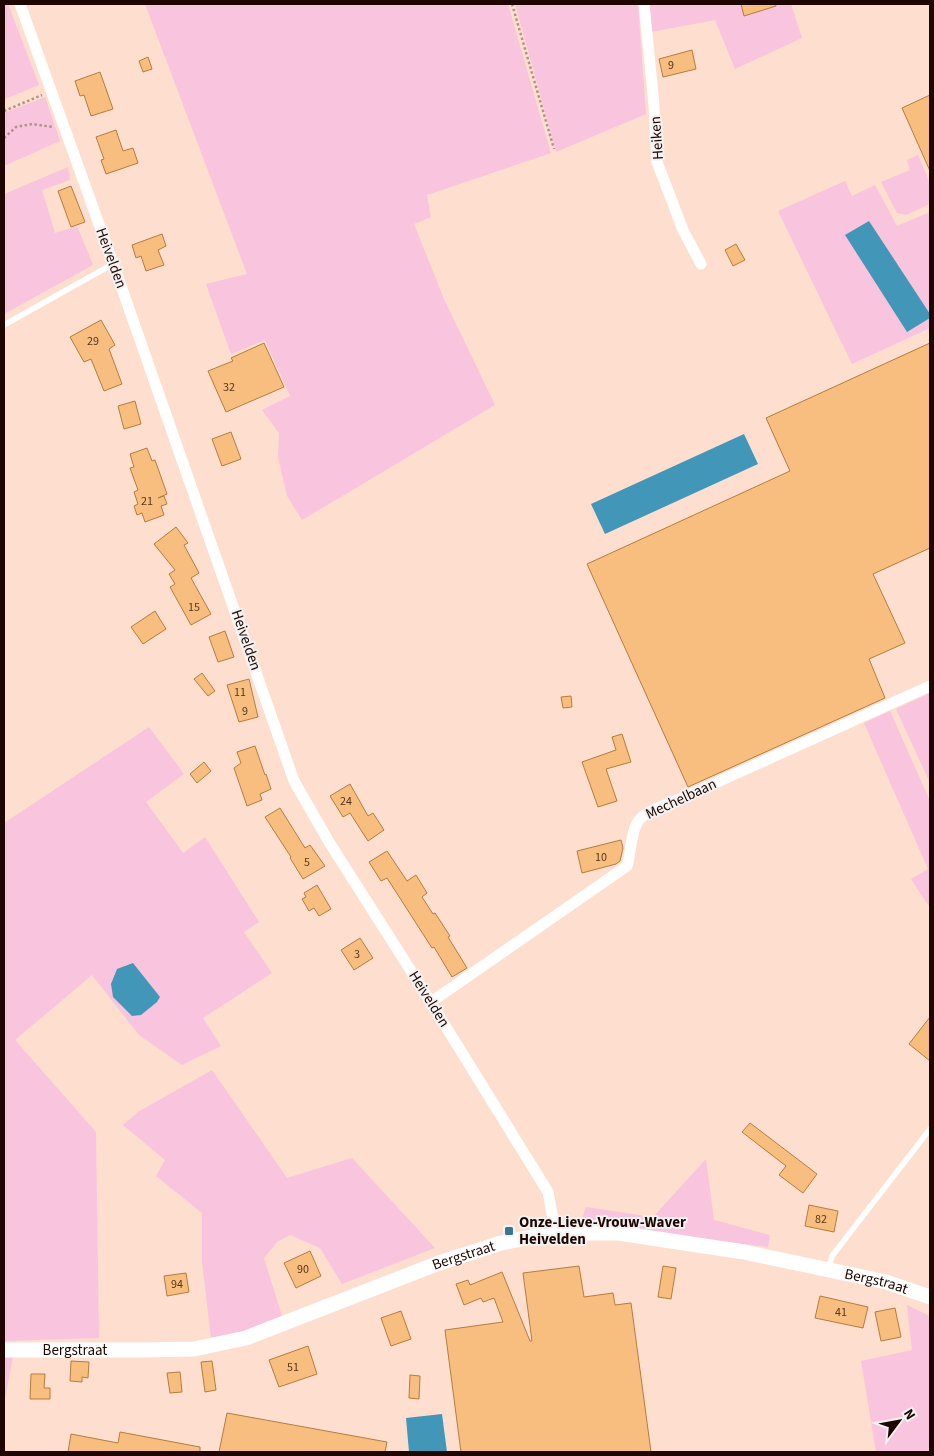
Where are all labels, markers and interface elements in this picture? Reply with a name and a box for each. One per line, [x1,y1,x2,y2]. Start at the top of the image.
house number: 9 [668,57,674,74]
street label: Heiken [645,115,669,161]
street label: Heivelden [90,225,132,291]
house number: 29 [87,333,99,350]
house number: 32 [223,379,235,396]
house number: 21 [141,493,153,510]
house number: 15 [188,599,200,616]
street label: Heivelden [226,607,266,673]
house number: 11 [234,684,246,701]
house number: 9 [242,703,248,720]
street label: Mechelbaan [642,773,720,825]
house number: 24 [340,793,352,810]
house number: 10 [595,849,607,866]
house number: 5 [304,854,310,871]
house number: 3 [354,946,360,963]
street label: Heivelden [403,967,455,1031]
house number: 82 [815,1211,827,1228]
place label: Onze-Lieve-Vrouw-Waver Heivelden [519,1212,686,1250]
marker: Onze-Lieve-Vrouw-Waver Heivelden [503,1225,515,1237]
street label: Bergstraat [429,1235,498,1275]
house number: 90 [297,1261,309,1278]
street label: Bergstraat [843,1263,911,1299]
house number: 94 [171,1276,183,1293]
house number: 41 [835,1304,847,1321]
street label: Bergstraat [43,1340,107,1361]
house number: 51 [287,1359,299,1376]
north arrow [874,1396,924,1446]
text: N [898,1405,920,1424]

